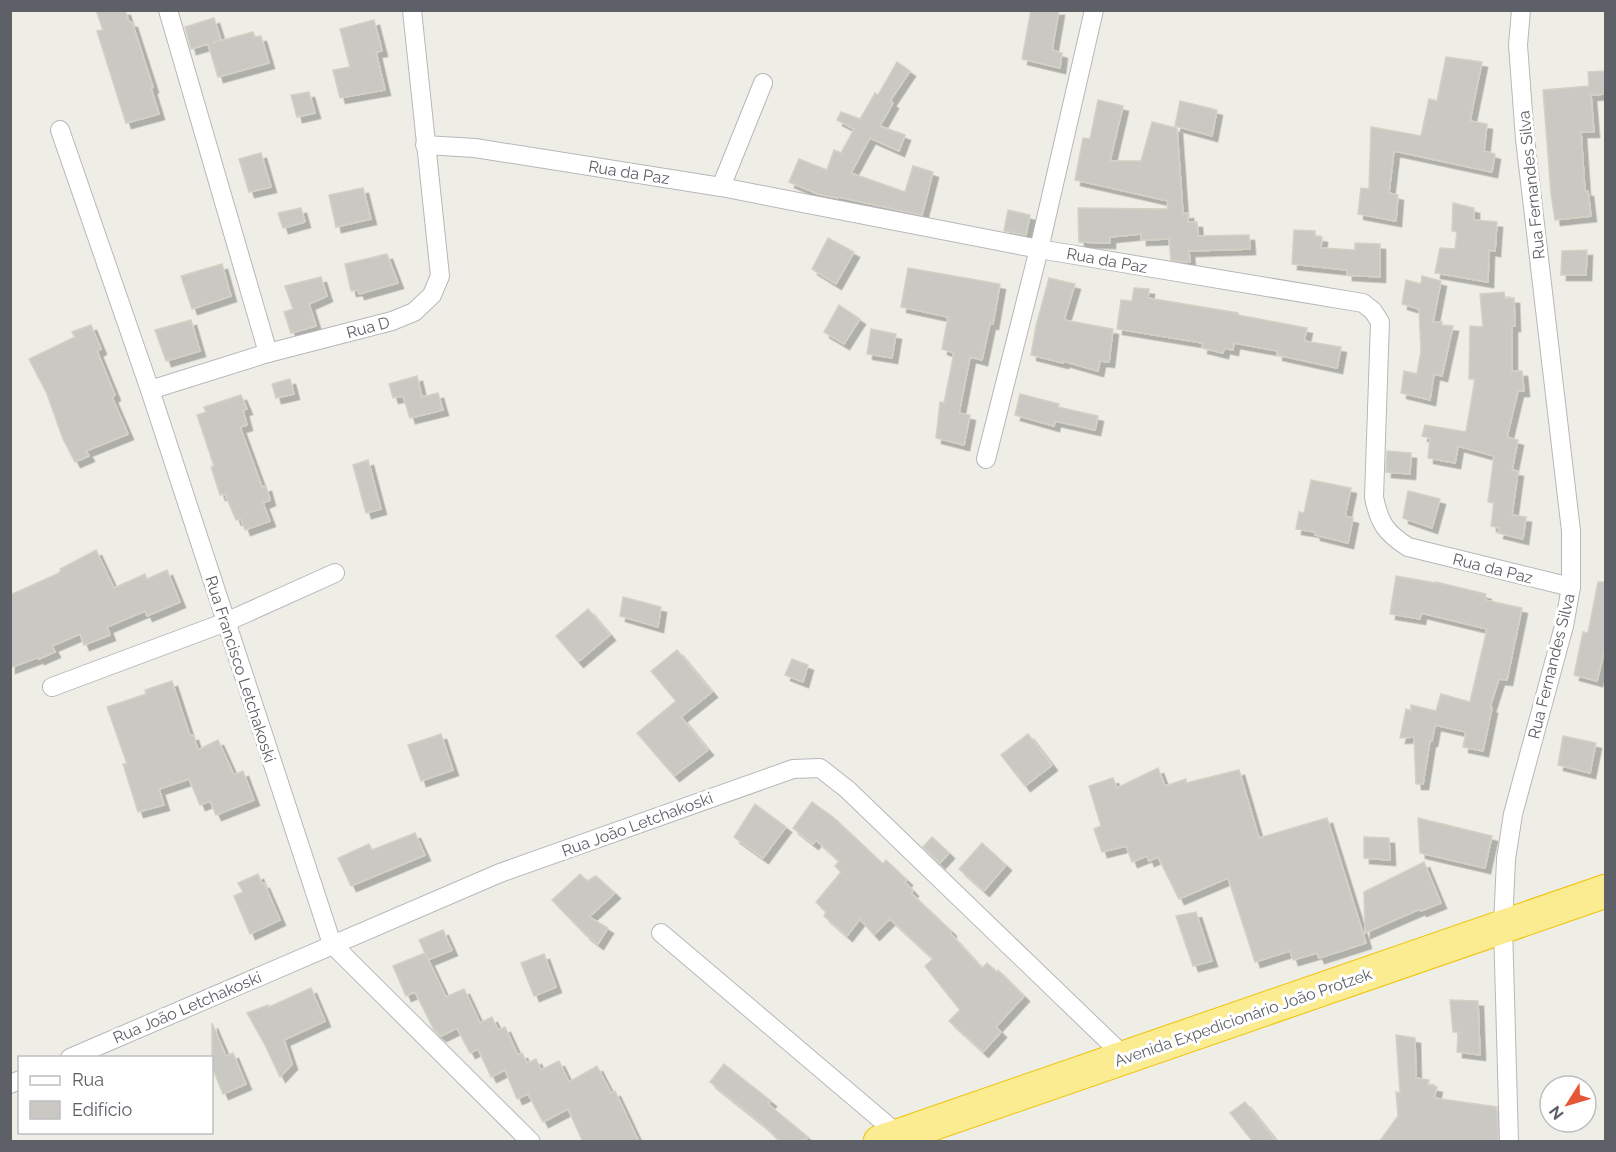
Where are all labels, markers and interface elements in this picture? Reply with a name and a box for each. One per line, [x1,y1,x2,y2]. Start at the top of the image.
street label: Rua Fernandes Silva [1514,110,1549,260]
street label: Rua da Paz [587,157,671,188]
street label: Rua da Paz [1065,244,1149,277]
street label: Rua D [344,313,392,342]
street label: Rua da Paz [1451,549,1535,588]
street label: Rua Francisco Letchakoski [201,573,280,765]
street label: Rua Fernandes Silva [1524,591,1579,741]
street label: Rua João Letchakoski [559,788,715,861]
street label: Avenida Expedicionário João Protzek [1112,964,1375,1071]
street label: Rua João Letchakoski [110,968,264,1047]
legend [18,1056,213,1134]
text: Rua [72,1069,104,1090]
north arrow [1538,1074,1598,1134]
text: Edifício [72,1099,132,1120]
text: N [1545,1102,1568,1123]

